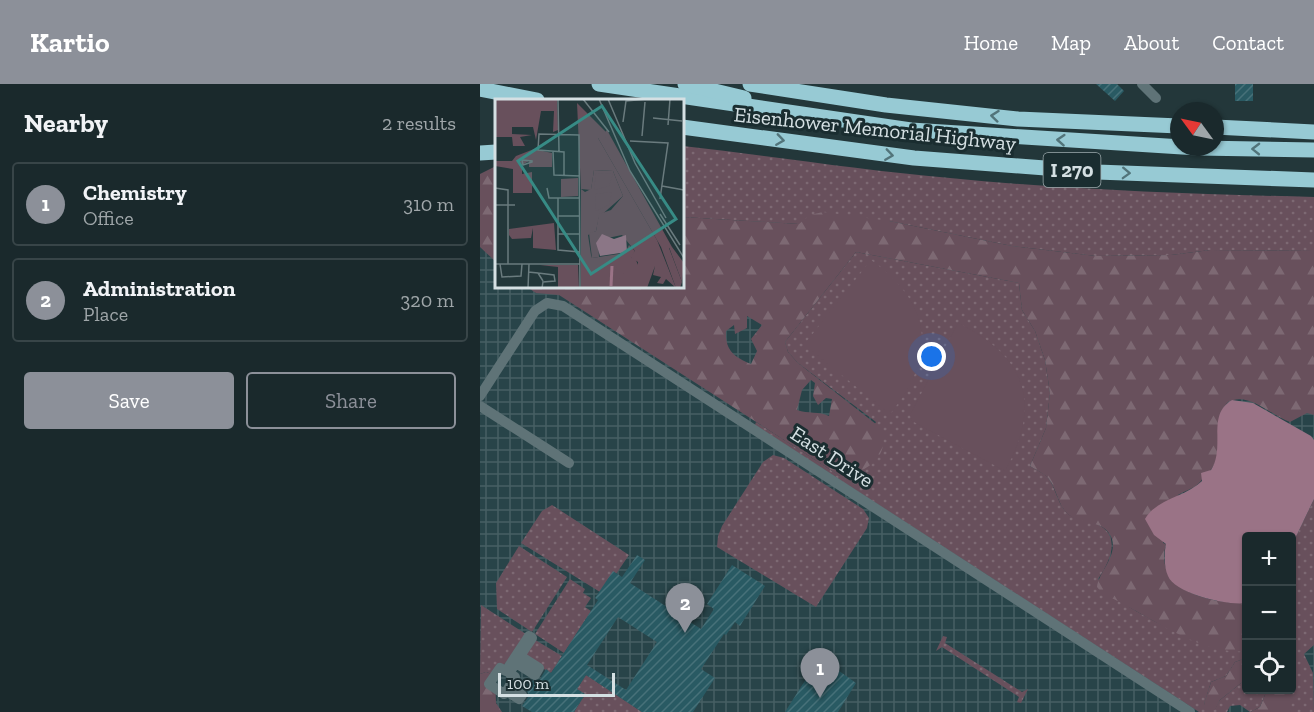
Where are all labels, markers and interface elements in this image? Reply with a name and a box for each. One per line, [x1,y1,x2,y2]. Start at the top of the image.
text: Kartio [30,26,110,59]
text: Home [964,30,1018,55]
text: Map [1051,30,1091,55]
text: About [1124,30,1179,55]
text: Contact [1212,30,1284,55]
inset map [495,99,684,288]
street label: Eisenhower Memorial Highway [733,101,1018,156]
north arrow [1170,102,1224,156]
text: Nearby [24,107,108,139]
one-way arrow [990,110,999,123]
text: 2 results [382,111,456,135]
one-way arrow [1056,133,1065,146]
one-way arrow [776,134,785,146]
one-way arrow [1251,143,1260,155]
one-way arrow [885,149,894,161]
road number: I 270 [1044,153,1100,187]
one-way arrow [1121,166,1130,179]
text: Chemistry [83,179,187,206]
text: 1 [41,192,50,216]
text: 310 m [403,192,454,216]
text: Office [83,206,134,230]
text: Administration [83,275,235,302]
text: 2 [40,288,51,312]
text: 320 m [401,288,454,312]
text: Place [83,302,128,326]
your location [917,342,946,371]
button: Save [24,372,234,429]
button: Share [246,372,456,429]
street label: East Drive [786,421,878,493]
map controls [1242,532,1296,694]
button: + [1242,532,1296,586]
pin: 2 [666,584,704,633]
button: − [1242,586,1296,640]
button: locate [1242,640,1296,694]
pin: 1 [800,648,840,698]
scale bar [498,670,615,698]
text: 100 m [507,674,549,693]

